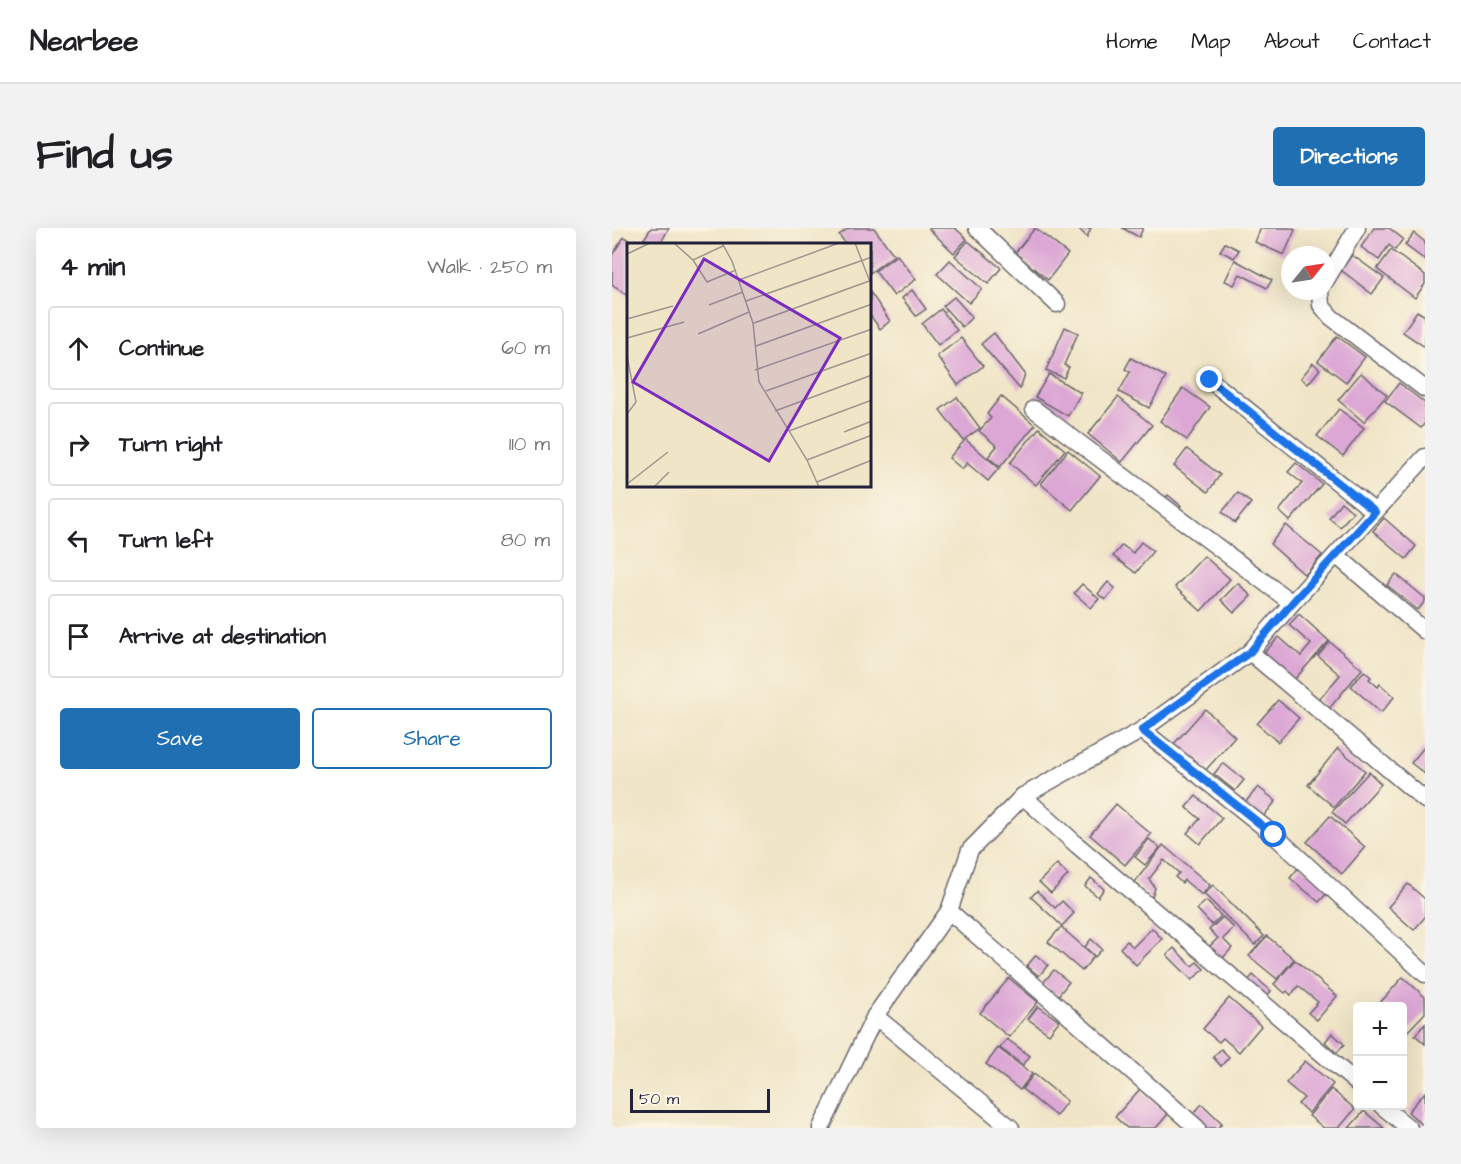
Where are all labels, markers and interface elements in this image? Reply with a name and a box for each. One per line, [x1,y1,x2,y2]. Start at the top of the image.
text: Nearbee [30,22,138,61]
text: Home [1106,27,1158,56]
text: Map [1191,27,1231,56]
text: About [1264,27,1320,56]
text: Contact [1353,27,1431,56]
text: Find us [36,127,173,185]
button: Directions [1273,127,1425,186]
inset map [627,243,872,488]
north arrow [1281,246,1335,300]
text: 4 min [60,249,125,285]
text: Walk · 250 m [427,253,552,281]
icon: ahead [62,332,95,365]
text: Continue [119,333,204,364]
text: 60 m [501,334,550,362]
route end [1196,366,1222,392]
icon: right [62,428,95,461]
text: Turn right [119,429,222,460]
text: 110 m [509,430,550,458]
icon: left [62,524,95,557]
text: Turn left [119,525,213,556]
text: 80 m [501,526,550,554]
icon: arrive [62,620,95,653]
text: Arrive at destination [119,621,326,652]
button: Save [60,708,300,769]
button: Share [312,708,552,769]
route start [1260,821,1286,847]
map controls [1353,1002,1407,1110]
button: + [1353,1002,1407,1056]
button: − [1353,1056,1407,1110]
scale bar [630,1086,770,1114]
text: 50 m [639,1088,679,1110]

